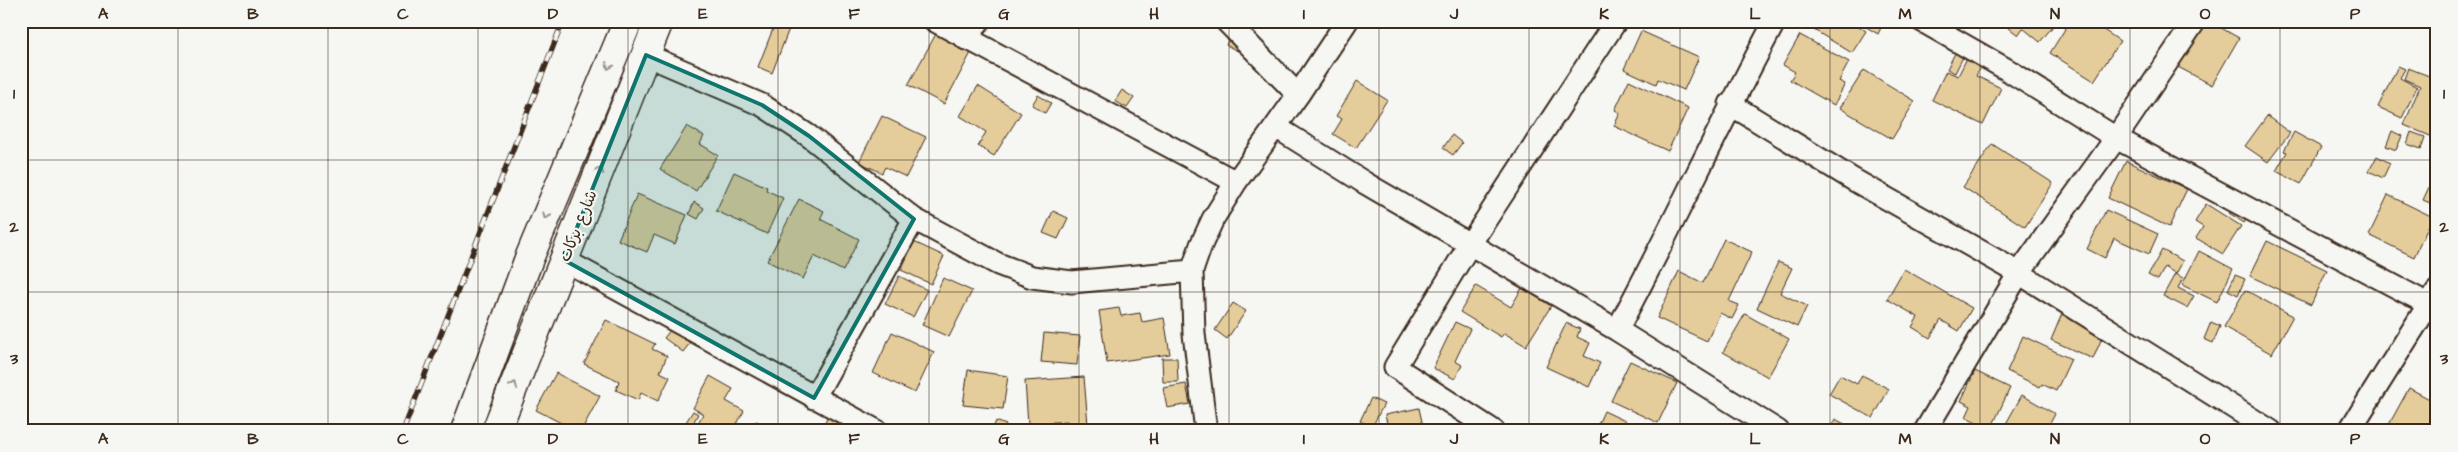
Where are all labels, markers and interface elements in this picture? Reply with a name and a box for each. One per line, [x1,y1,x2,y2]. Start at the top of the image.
text: A [98,3,109,25]
text: B [247,3,259,25]
text: C [397,3,409,25]
text: D [548,3,559,25]
text: E [698,3,708,25]
text: F [848,3,860,25]
text: G [998,3,1010,25]
text: H [1149,3,1159,25]
text: I [1303,3,1305,25]
text: J [1449,3,1459,25]
text: K [1599,3,1609,25]
text: L [1749,3,1761,25]
text: M [1898,3,1912,25]
text: N [2050,3,2060,25]
text: O [2200,3,2211,25]
text: P [2350,3,2361,25]
one-way arrow [604,61,615,70]
text: 1 [13,83,16,105]
text: 1 [2443,83,2446,105]
one-way arrow [594,166,604,174]
street label: شارع بركات [554,187,602,265]
one-way arrow [542,211,553,220]
text: 2 [8,216,19,238]
text: 2 [2438,216,2449,238]
text: 3 [9,348,19,370]
text: 3 [2439,348,2449,370]
one-way arrow [508,382,518,390]
text: A [98,428,109,450]
text: B [247,428,259,450]
text: C [397,428,409,450]
text: D [548,428,559,450]
text: E [698,428,708,450]
text: F [848,428,860,450]
text: G [998,428,1010,450]
text: H [1149,428,1159,450]
text: I [1303,428,1305,450]
text: J [1449,428,1459,450]
text: K [1599,428,1609,450]
text: L [1749,428,1761,450]
text: M [1898,428,1912,450]
text: N [2050,428,2060,450]
text: O [2200,428,2211,450]
text: P [2350,428,2361,450]

